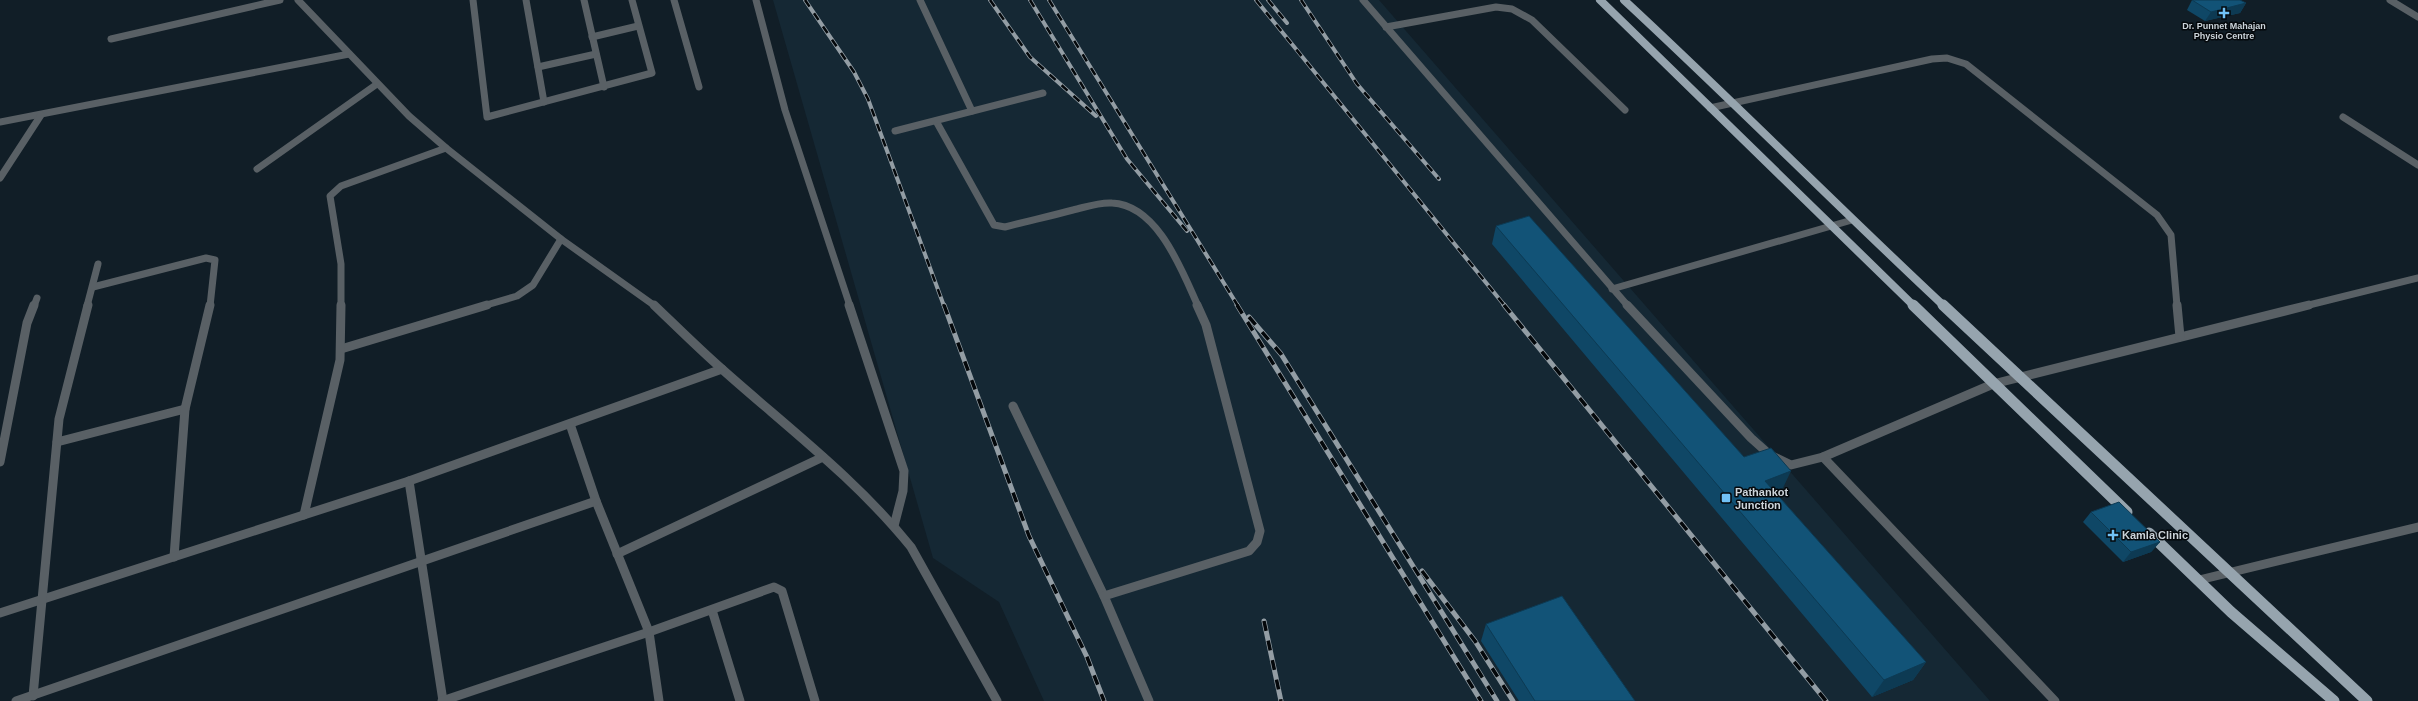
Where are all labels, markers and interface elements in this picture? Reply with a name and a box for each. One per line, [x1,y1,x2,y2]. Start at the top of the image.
marker: Dr. Punnet Mahajan Physio Centre [2218,7,2230,19]
place label: Dr. Punnet Mahajan Physio Centre [2182,21,2266,41]
place label: Pathankot Junction [1735,486,1789,511]
marker: Pathankot Junction [1720,492,1732,504]
marker: Kamla Clinic [2107,529,2119,541]
place label: Kamla Clinic [2122,529,2188,541]

